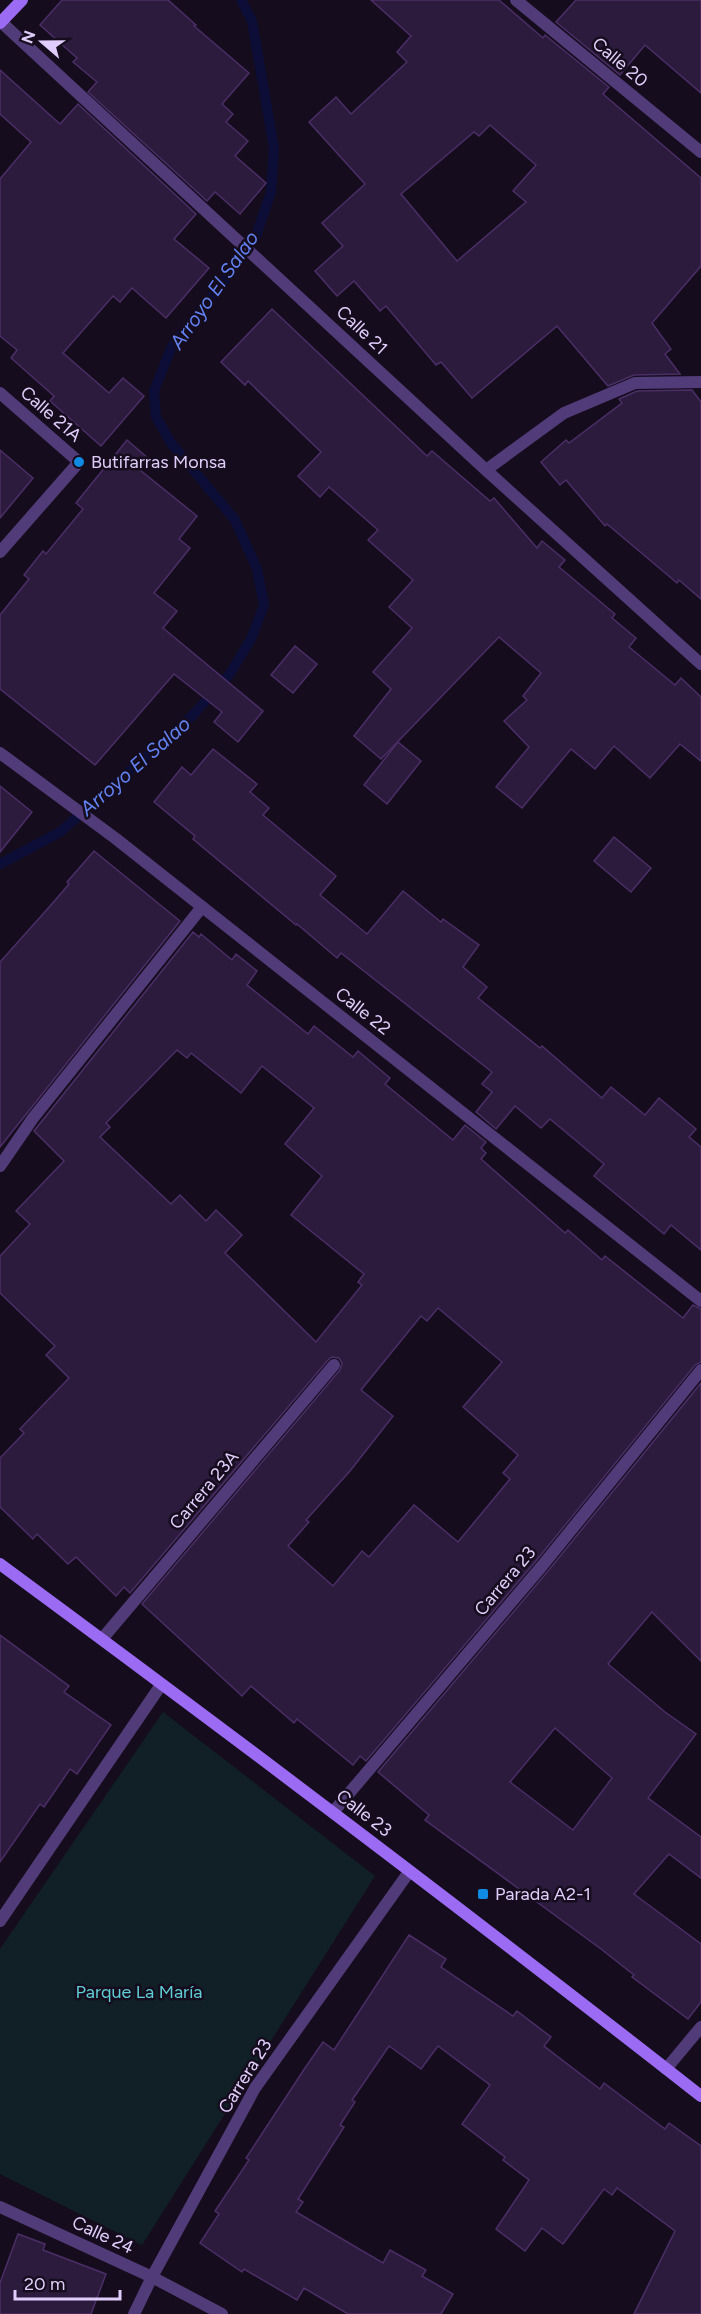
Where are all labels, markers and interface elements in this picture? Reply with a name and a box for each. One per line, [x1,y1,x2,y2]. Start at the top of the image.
north arrow [12,12,72,72]
text: N [17,28,39,46]
street label: Calle 20 [588,32,652,92]
water label: Arroyo El Salao [164,226,264,354]
street label: Calle 21 [332,301,392,359]
street label: Calle 21A [16,381,86,447]
place label: Butifarras Monsa [91,451,226,473]
marker: Butifarras Monsa [72,455,86,469]
water label: Arroyo El Salao [74,711,195,821]
street label: Calle 22 [331,982,395,1040]
street label: Carrera 23A [165,1446,243,1534]
street label: Carrera 23 [470,1542,540,1620]
street label: Calle 23 [332,1785,396,1841]
place label: Parada A2-1 [495,1883,591,1905]
marker: Parada A2-1 [476,1887,490,1901]
park label: Parque La María [75,1981,203,2003]
street label: Carrera 23 [213,2035,277,2117]
street label: Calle 24 [69,2211,137,2259]
scale bar [15,2263,120,2301]
text: 20 m [24,2273,65,2295]

